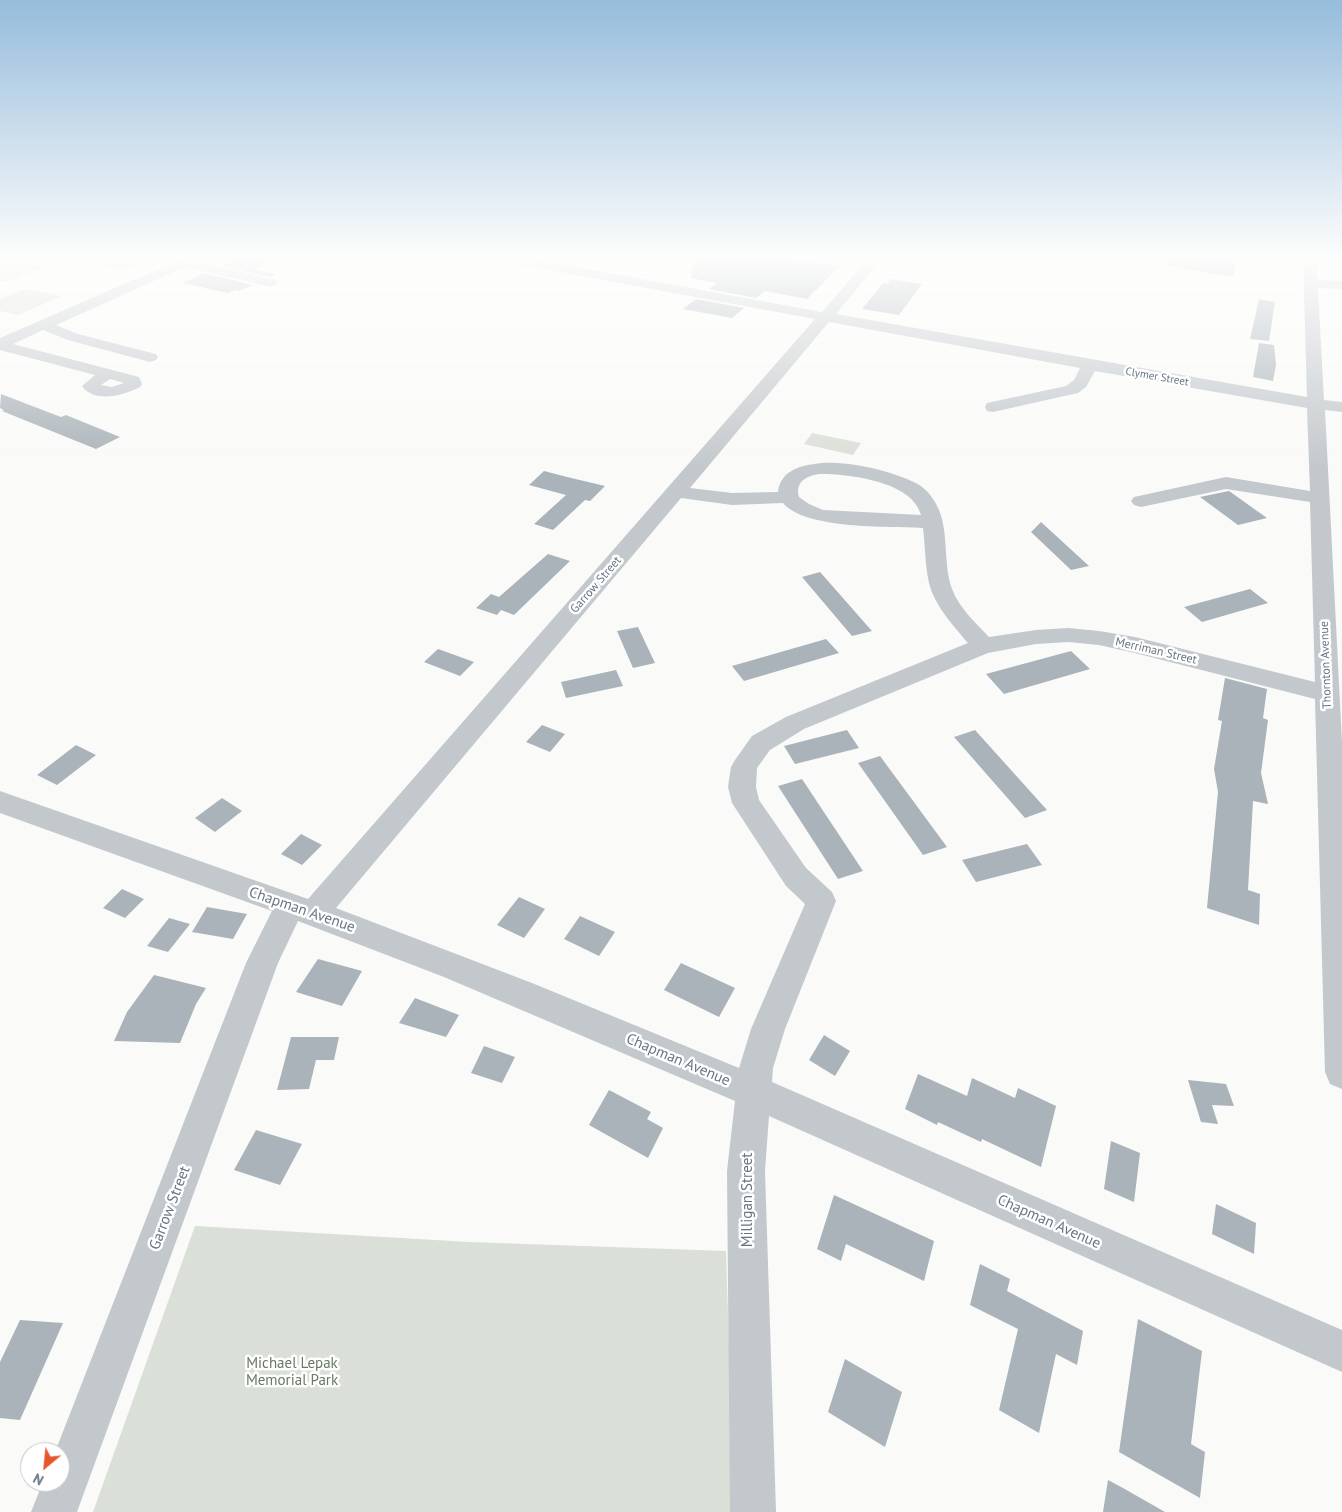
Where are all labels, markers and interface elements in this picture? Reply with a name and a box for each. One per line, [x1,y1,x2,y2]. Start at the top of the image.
street label: Clymer Street [1124,365,1190,389]
street label: Garrow Street [567,554,625,616]
street label: Thornton Avenue [1317,621,1335,709]
street label: Merriman Street [1114,635,1198,667]
street label: Chapman Avenue [247,883,357,937]
street label: Chapman Avenue [623,1030,733,1090]
street label: Milligan Street [739,1153,757,1247]
street label: Garrow Street [146,1164,194,1252]
street label: Chapman Avenue [995,1191,1103,1253]
park label: Michael Lepak Memorial Park [246,1355,338,1390]
north arrow [20,1442,70,1492]
text: N [30,1469,47,1489]

